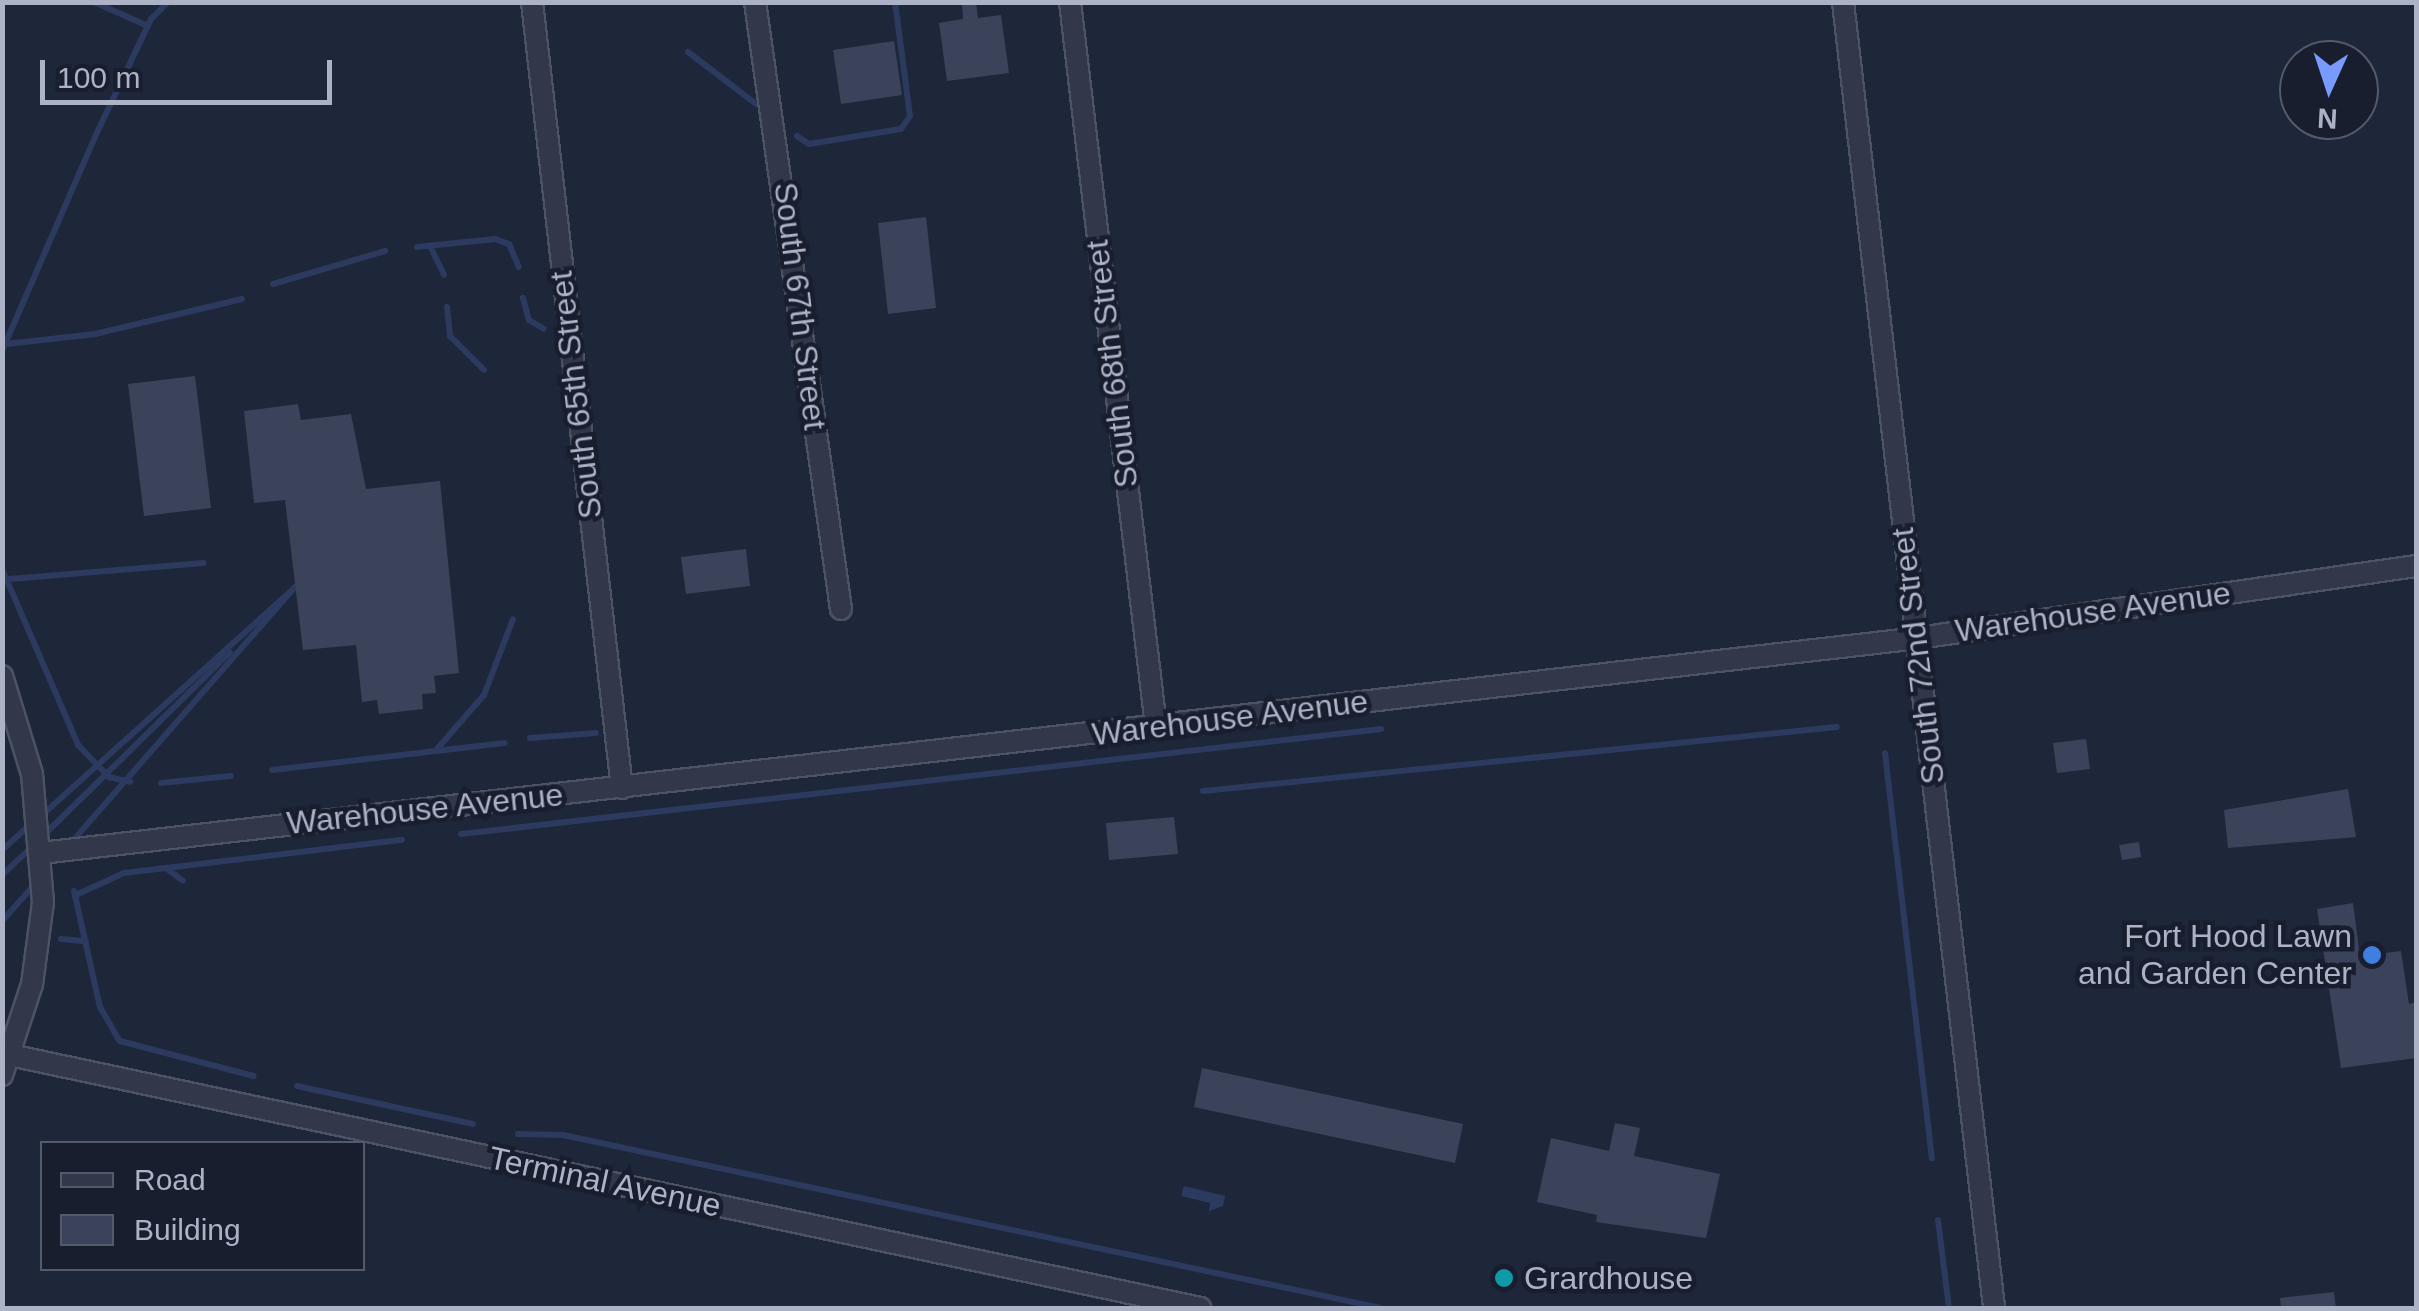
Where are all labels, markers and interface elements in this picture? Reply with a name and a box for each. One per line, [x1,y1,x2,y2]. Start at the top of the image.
scale bar [45,40,338,102]
north arrow [2279,40,2379,140]
text: 100 m [57,61,140,94]
text: N [2317,102,2338,134]
street label: South 67th Street [766,180,834,432]
street label: South 68th Street [1078,238,1146,490]
street label: South 65th Street [542,269,610,521]
street label: South 72nd Street [1883,526,1953,786]
street label: Warehouse Avenue [1952,574,2234,650]
street label: Warehouse Avenue [1089,682,1371,754]
street label: Warehouse Avenue [284,775,566,843]
place label: Fort Hood Lawn and Garden Center [2078,918,2352,993]
marker: Fort Hood Lawn and Garden Center [2361,944,2383,966]
street label: Terminal Avenue [485,1139,725,1225]
legend [40,1141,365,1271]
text: Road [134,1163,206,1196]
text: Building [134,1213,241,1246]
place label: Grardhouse [1524,1259,1693,1297]
marker: Grardhouse [1493,1267,1515,1289]

